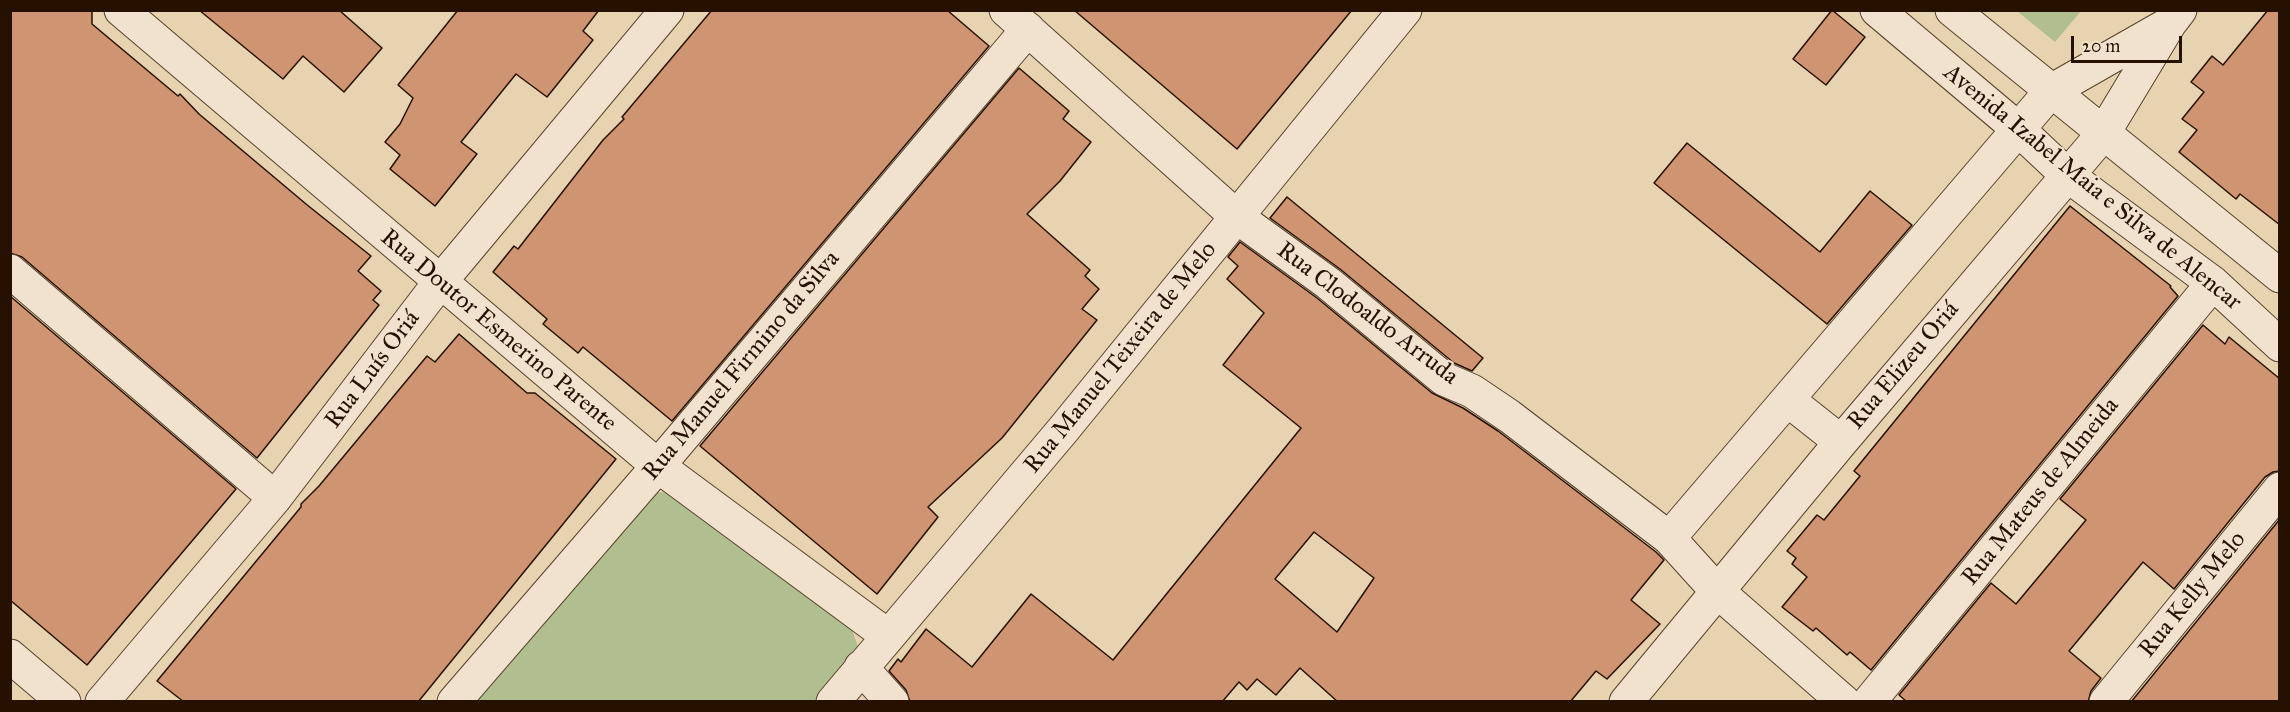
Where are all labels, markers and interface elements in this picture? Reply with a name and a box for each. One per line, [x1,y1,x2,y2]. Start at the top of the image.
scale bar [2074,24,2185,62]
text: 20 m [2082,35,2120,57]
street label: Avenida Izabel Maia e Silva de Alencar [1937,59,2247,317]
street label: Rua Doutor Esmerino Parente [374,224,622,438]
street label: Rua Manuel Teixeira de Melo [1019,236,1223,480]
street label: Rua Clodoaldo Arruda [1271,236,1463,392]
street label: Rua Manuel Firmino da Silva [637,245,847,487]
street label: Rua Elizeu Oriá [1842,296,1966,436]
street label: Rua Luís Oriá [319,305,427,435]
street label: Rua Mateus de Almeida [1956,392,2126,592]
street label: Rua Kelly Melo [2133,526,2253,664]

